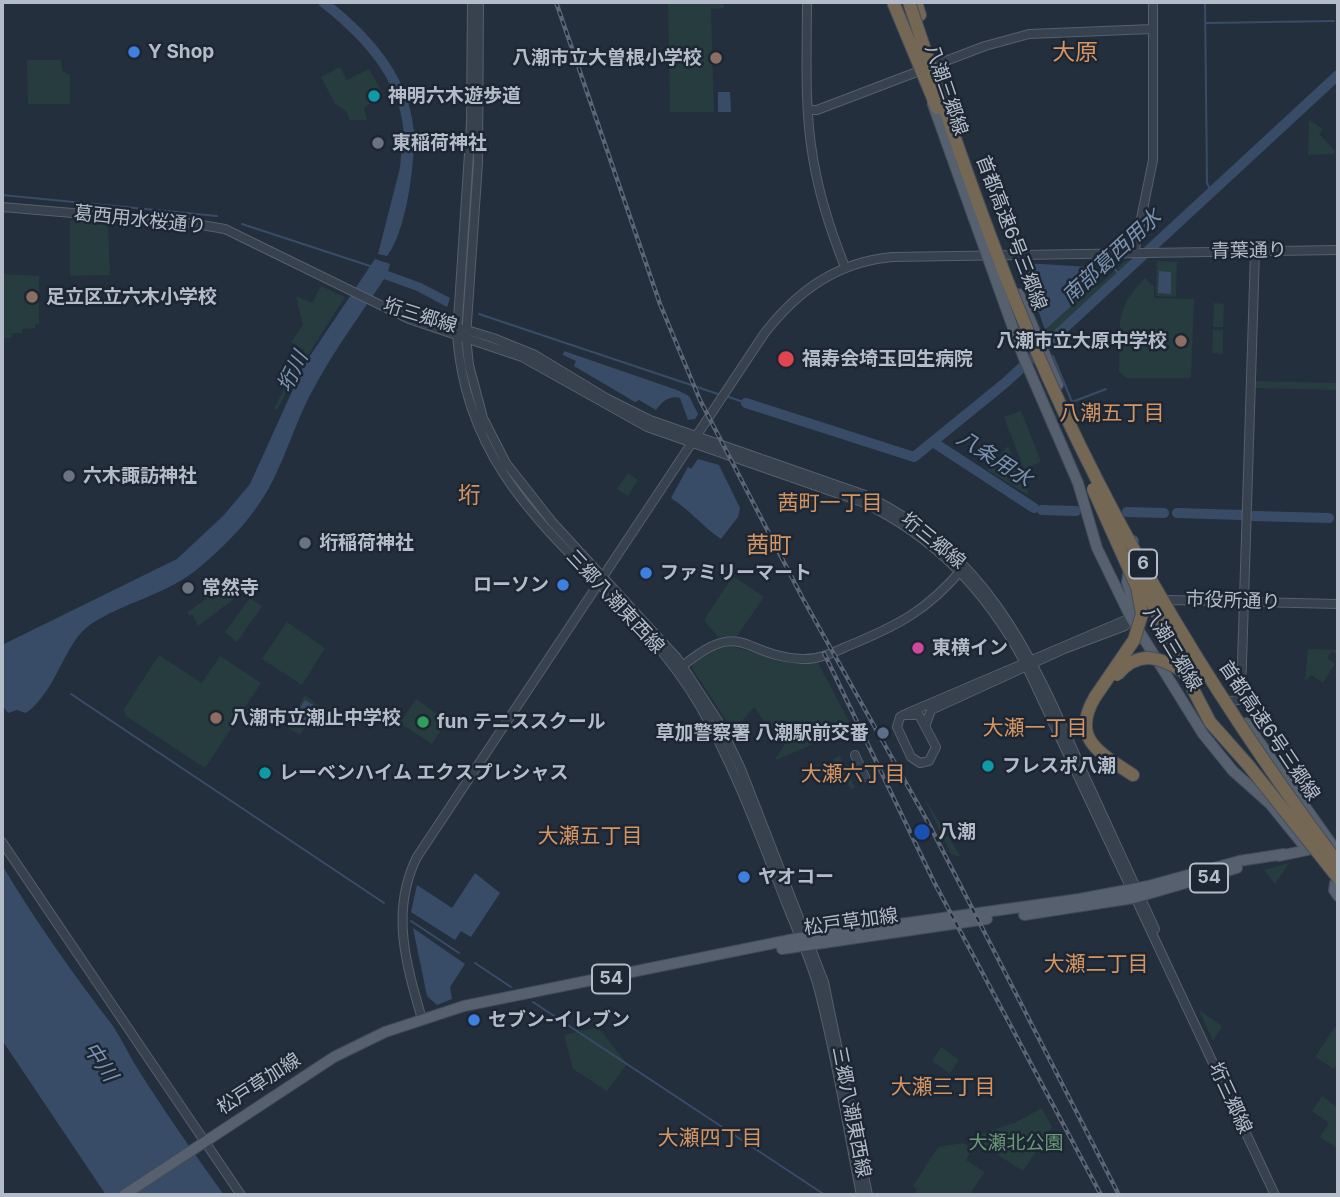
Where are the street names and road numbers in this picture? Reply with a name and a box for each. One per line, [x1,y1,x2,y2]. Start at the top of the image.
street label: 八潮三郷線 [920,41,972,139]
street label: 首都高速6号三郷線 [971,152,1051,314]
street label: 葛西用水桜通り [73,202,207,238]
street label: 青葉通り [1211,239,1287,263]
street label: 垳三郷線 [380,294,460,338]
street label: 垳三郷線 [896,508,970,574]
street label: 三郷八潮東西線 [561,546,669,658]
road number: 6 [1129,550,1157,578]
street label: 市役所通り [1185,588,1281,614]
street label: 八潮三郷線 [1138,602,1206,696]
street label: 首都高速6号三郷線 [1214,657,1324,805]
road number: 54 [1190,864,1228,892]
street label: 松戸草加線 [802,904,900,940]
road number: 54 [592,964,630,994]
street label: 三郷八潮東西線 [827,1045,875,1179]
street label: 松戸草加線 [213,1049,305,1119]
street label: 垳三郷線 [1204,1059,1256,1137]

